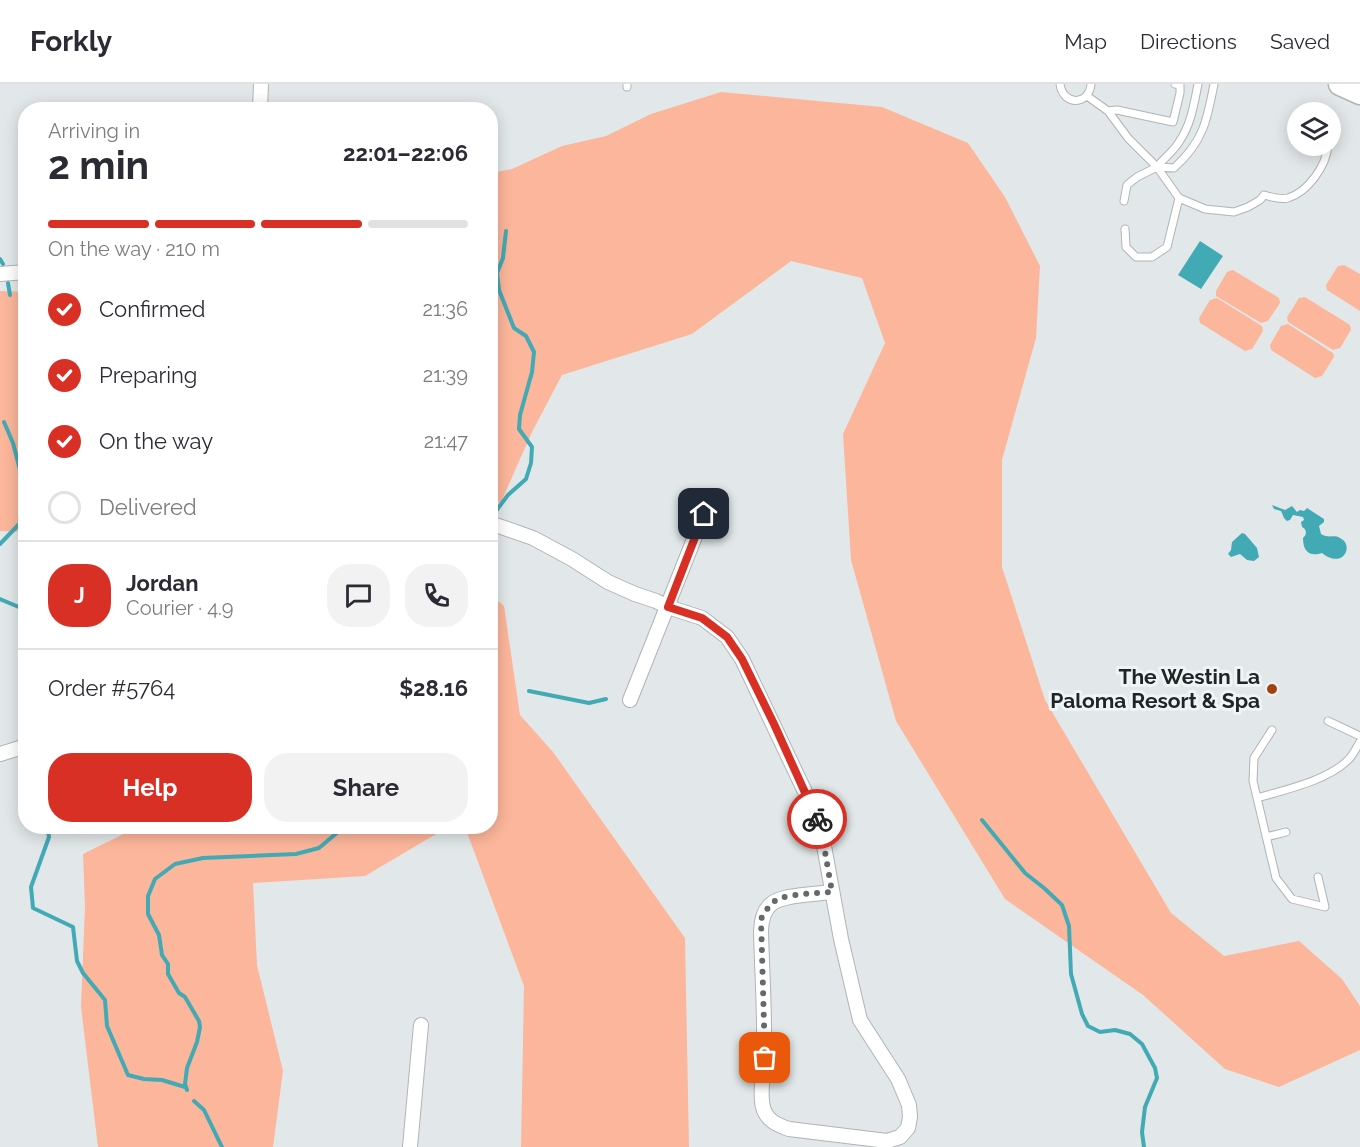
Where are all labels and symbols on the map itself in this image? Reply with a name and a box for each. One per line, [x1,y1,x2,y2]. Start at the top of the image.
pin [678,488,729,539]
place label: The Westin La Paloma Resort & Spa [1050,664,1260,713]
marker: The Westin La Paloma Resort & Spa [1265,682,1279,696]
courier [787,789,847,849]
pin [739,1032,790,1083]

